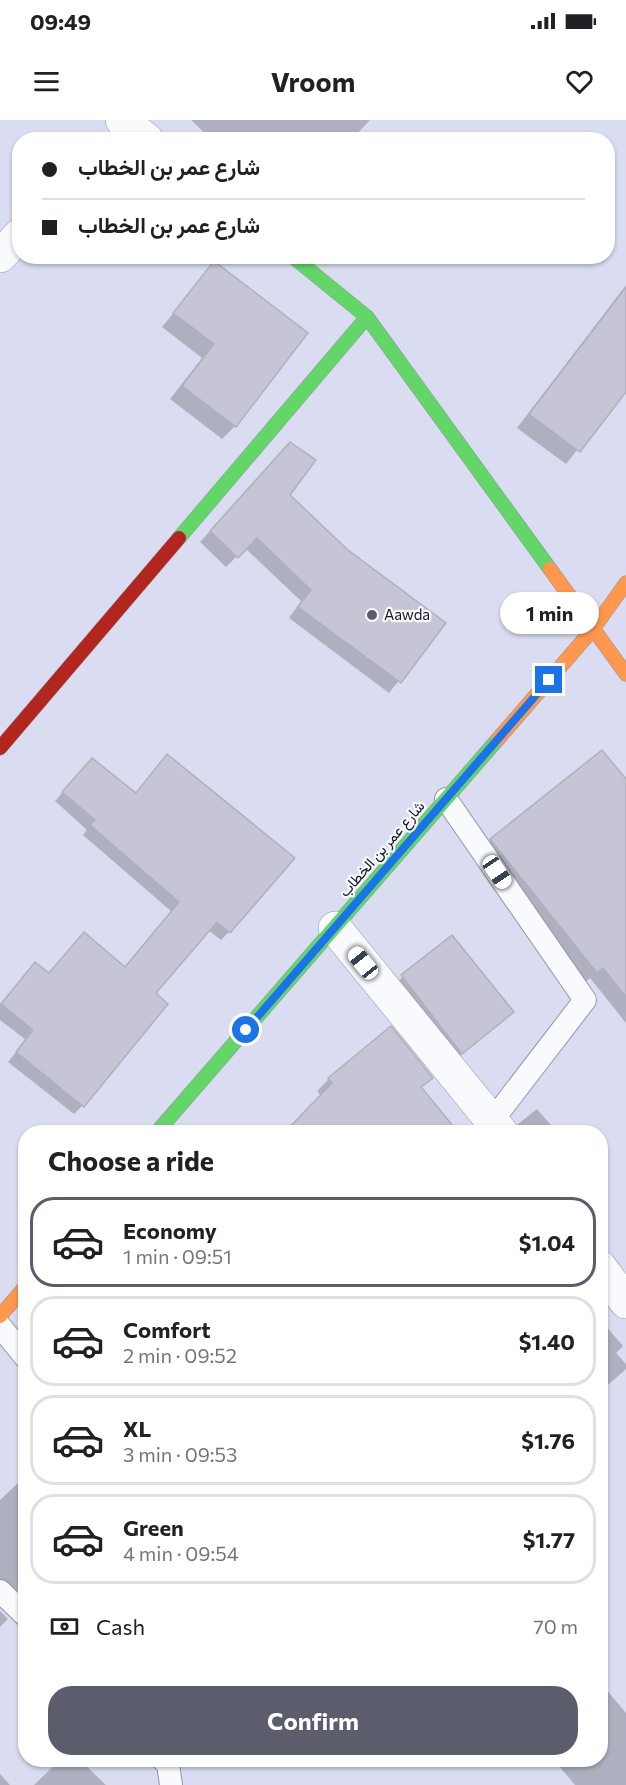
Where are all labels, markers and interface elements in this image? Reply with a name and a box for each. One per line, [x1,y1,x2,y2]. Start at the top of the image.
text: 09:49 [30,8,91,35]
icon: menu [30,65,63,98]
text: Vroom [271,65,355,98]
icon: heart [563,65,596,98]
text: شارع عمر بن الخطاب [78,153,260,180]
text: شارع عمر بن الخطاب [78,211,260,238]
callout: 1 min [500,593,598,635]
text: 1 min [526,601,573,625]
place label: Aawda [384,605,430,623]
marker: Aawda [365,608,379,622]
route end [535,666,562,693]
street label: شارع عمر بن الخطاب [335,796,430,902]
car [479,852,515,892]
car [345,943,381,983]
route start [232,1016,259,1043]
text: Choose a ride [48,1144,214,1177]
icon: car [51,1215,105,1269]
text: Economy [123,1217,217,1244]
text: $1.04 [519,1229,575,1256]
text: 1 min · 09:51 [123,1244,232,1268]
icon: car [51,1314,105,1368]
text: Comfort [123,1316,211,1343]
text: $1.40 [519,1328,575,1355]
text: 2 min · 09:52 [123,1343,237,1367]
icon: car [51,1413,105,1467]
text: XL [123,1415,151,1442]
text: $1.76 [521,1427,575,1454]
text: 3 min · 09:53 [123,1442,237,1466]
icon: car [51,1512,105,1566]
text: Green [123,1514,184,1541]
text: $1.77 [523,1526,575,1553]
text: 4 min · 09:54 [123,1541,239,1565]
icon: cash [48,1610,81,1643]
text: Cash [96,1613,145,1640]
text: 70 m [533,1614,578,1638]
button: Confirm [48,1686,578,1755]

